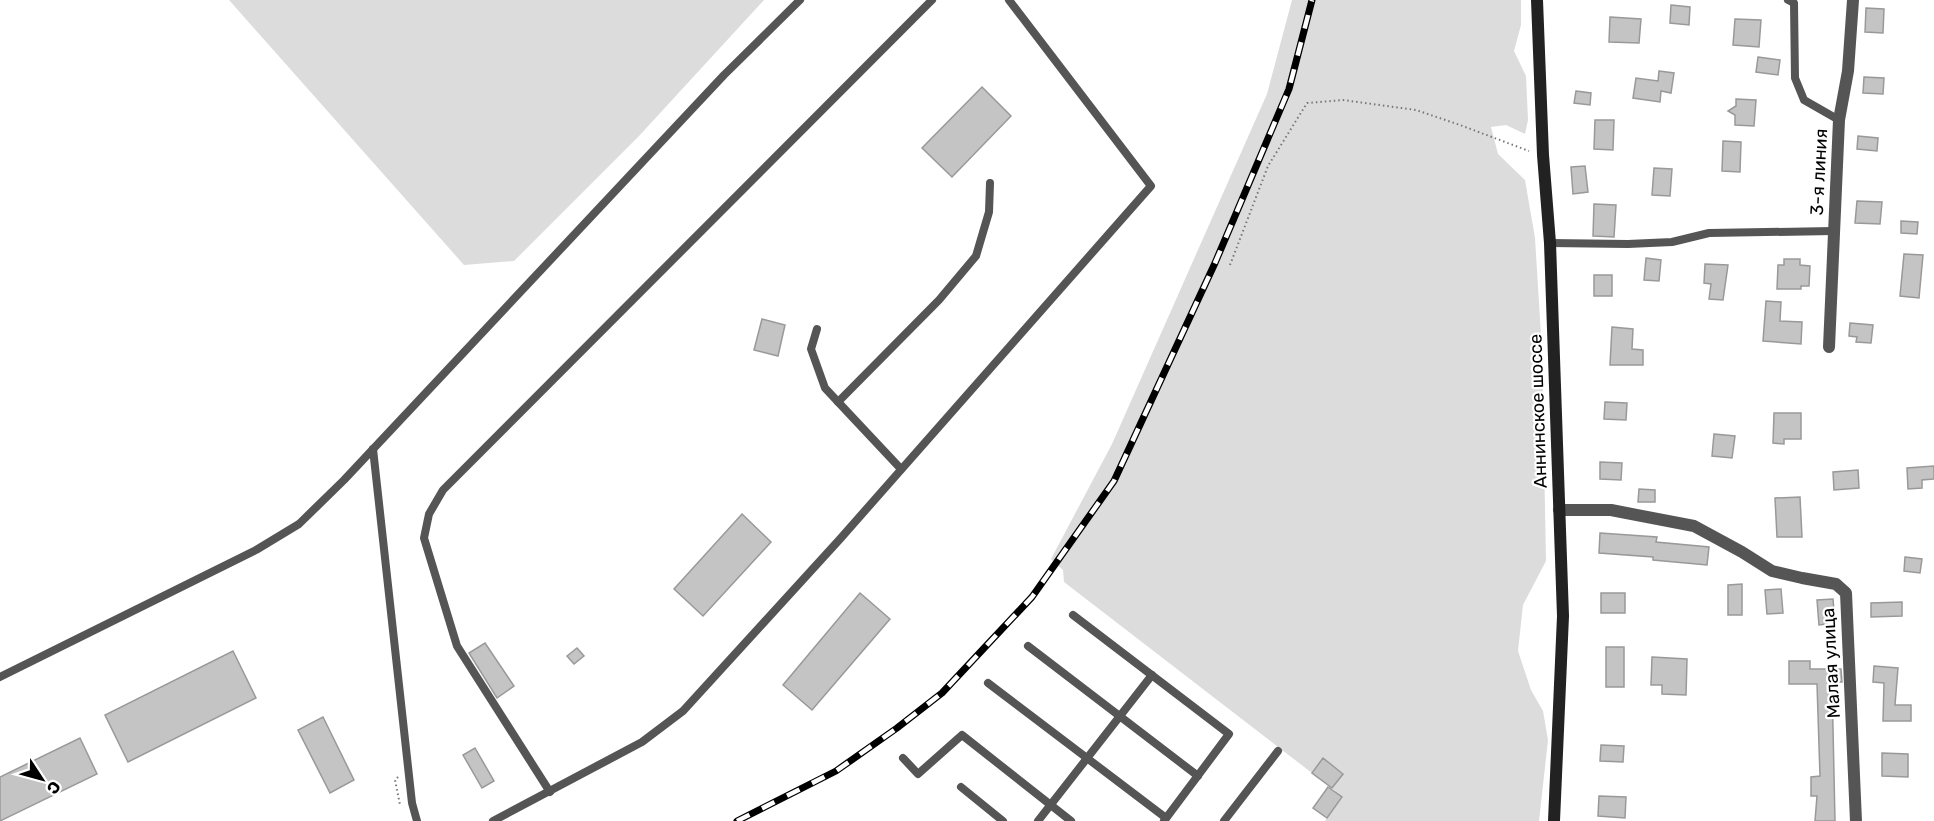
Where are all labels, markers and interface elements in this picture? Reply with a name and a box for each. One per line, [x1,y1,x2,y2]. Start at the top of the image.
street label: 3-я линия [1806,128,1832,216]
street label: Аннинское шоссе [1524,333,1552,489]
street label: Малая улица [1817,607,1845,719]
north arrow [12,749,72,809]
text: С [43,777,65,798]

